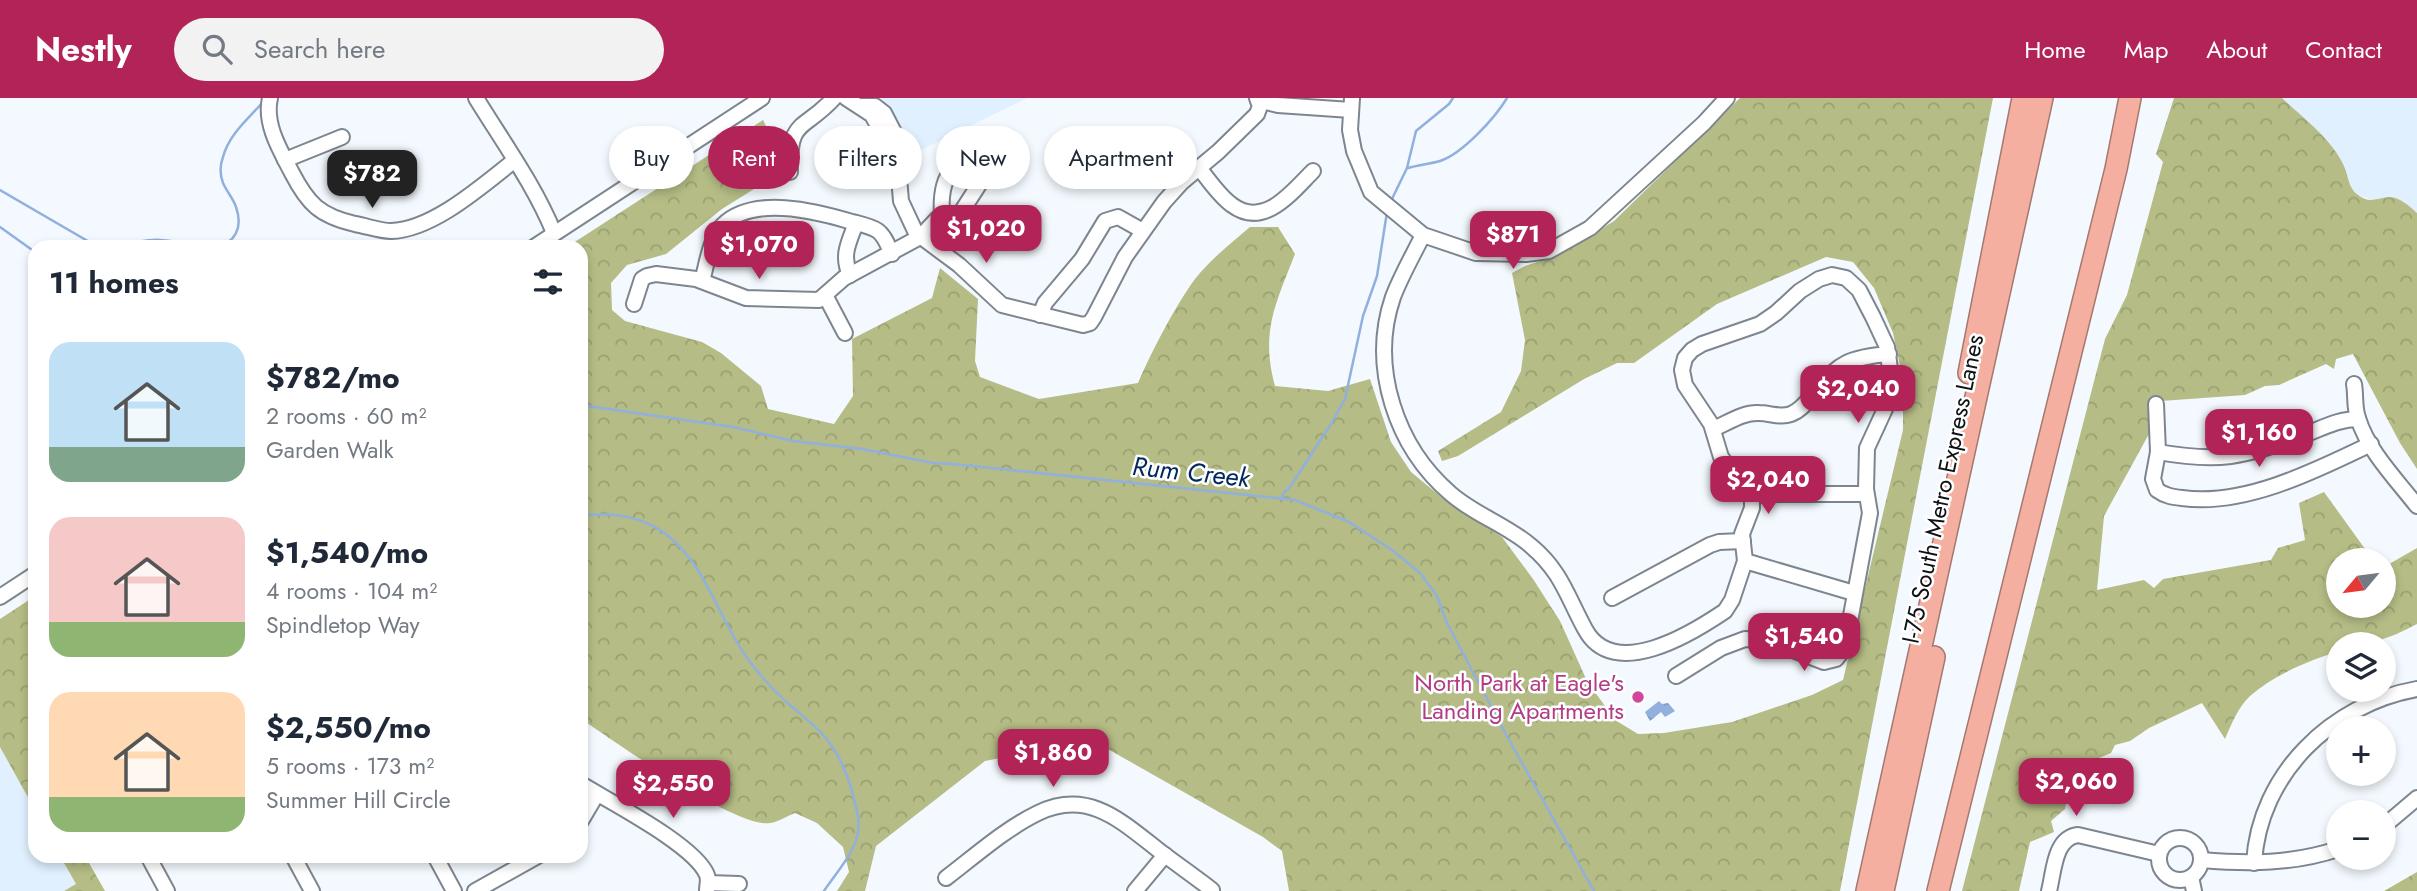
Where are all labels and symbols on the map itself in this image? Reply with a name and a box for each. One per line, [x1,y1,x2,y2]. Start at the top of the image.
pin: $782 [331,150,413,210]
pin: $1,020 [929,206,1043,265]
pin: $871 [1472,212,1554,271]
pin: $1,070 [702,222,816,281]
street label: I-75 South Metro Express Lanes [1893,331,1992,647]
pin: $2,040 [1801,366,1915,425]
pin: $1,160 [2202,410,2316,469]
water label: Rum Creek [1131,447,1253,497]
pin: $2,040 [1711,456,1825,516]
north arrow [2326,548,2396,618]
pin: $1,540 [1747,614,1861,673]
place label: North Park at Eagle's Landing Apartments [1414,665,1624,728]
marker: North Park at Eagle's Landing Apartments [1630,689,1646,705]
pin: $1,860 [996,730,1110,789]
pin: $2,060 [2019,758,2133,818]
pin: $2,550 [616,760,730,820]

